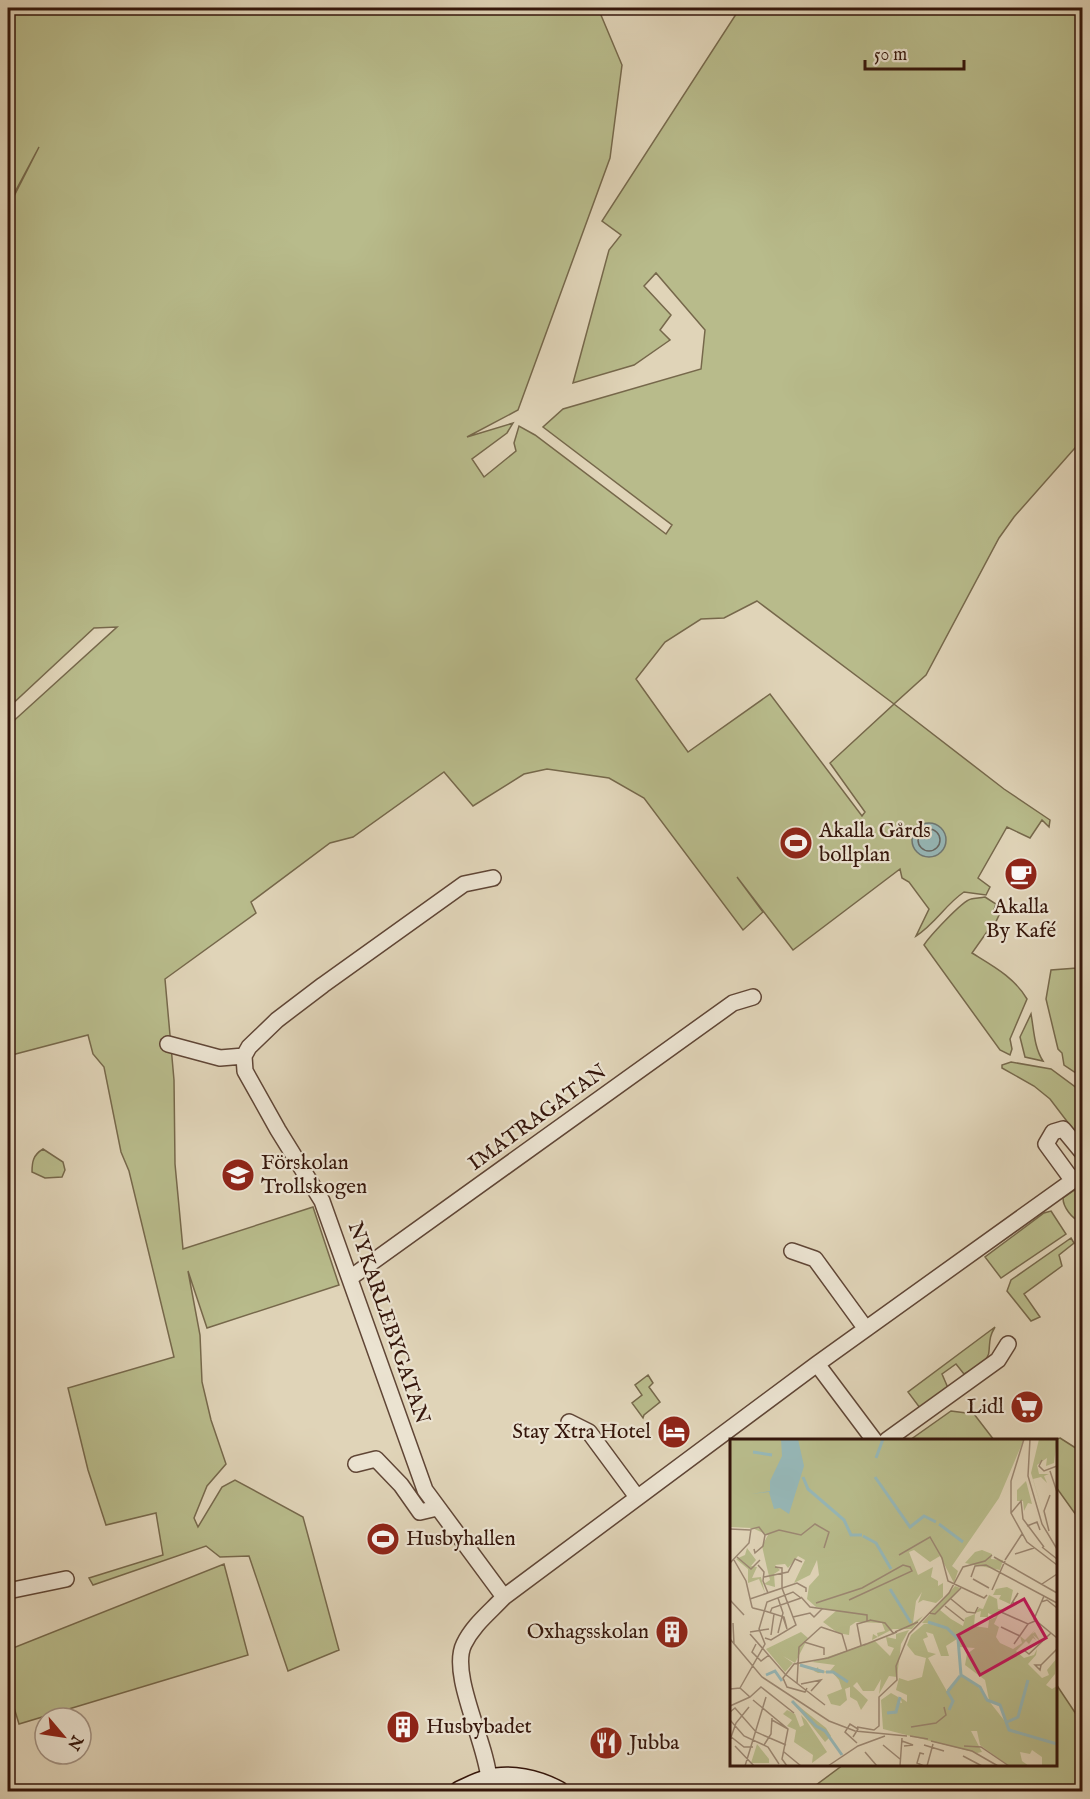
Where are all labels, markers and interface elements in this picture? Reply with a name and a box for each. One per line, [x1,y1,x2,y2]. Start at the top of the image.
scale bar [865,33,964,71]
text: 50 m [874,44,907,67]
place label: Akalla Gårds bollplan [818,818,931,869]
sports icon: Akalla Gårds bollplan [778,825,814,861]
cafe icon: Akalla By Kafé [1003,856,1039,892]
place label: Akalla By Kafé [986,894,1056,945]
street label: IMATRAGATAN [463,1059,613,1177]
place label: Förskolan Trollskogen [261,1150,367,1201]
school or university icon: Förskolan Trollskogen [220,1157,256,1193]
street label: NYKARLEBYGATAN [341,1218,435,1428]
supermarket icon: Lidl [1009,1389,1045,1425]
place label: Lidl [967,1394,1004,1421]
hotel icon: Stay Xtra Hotel [656,1414,692,1450]
place label: Stay Xtra Hotel [512,1419,651,1446]
inset map [730,1439,1057,1766]
sports icon: Husbyhallen [365,1521,401,1557]
place label: Husbyhallen [406,1526,516,1553]
building icon: Oxhagsskolan [654,1614,690,1650]
place label: Oxhagsskolan [527,1619,649,1646]
north arrow [33,1706,93,1766]
building icon: Husbybadet [385,1709,421,1745]
place label: Husbybadet [426,1714,532,1741]
restaurant icon: Jubba [588,1725,624,1761]
place label: Jubba [627,1730,680,1757]
text: N [62,1731,87,1753]

